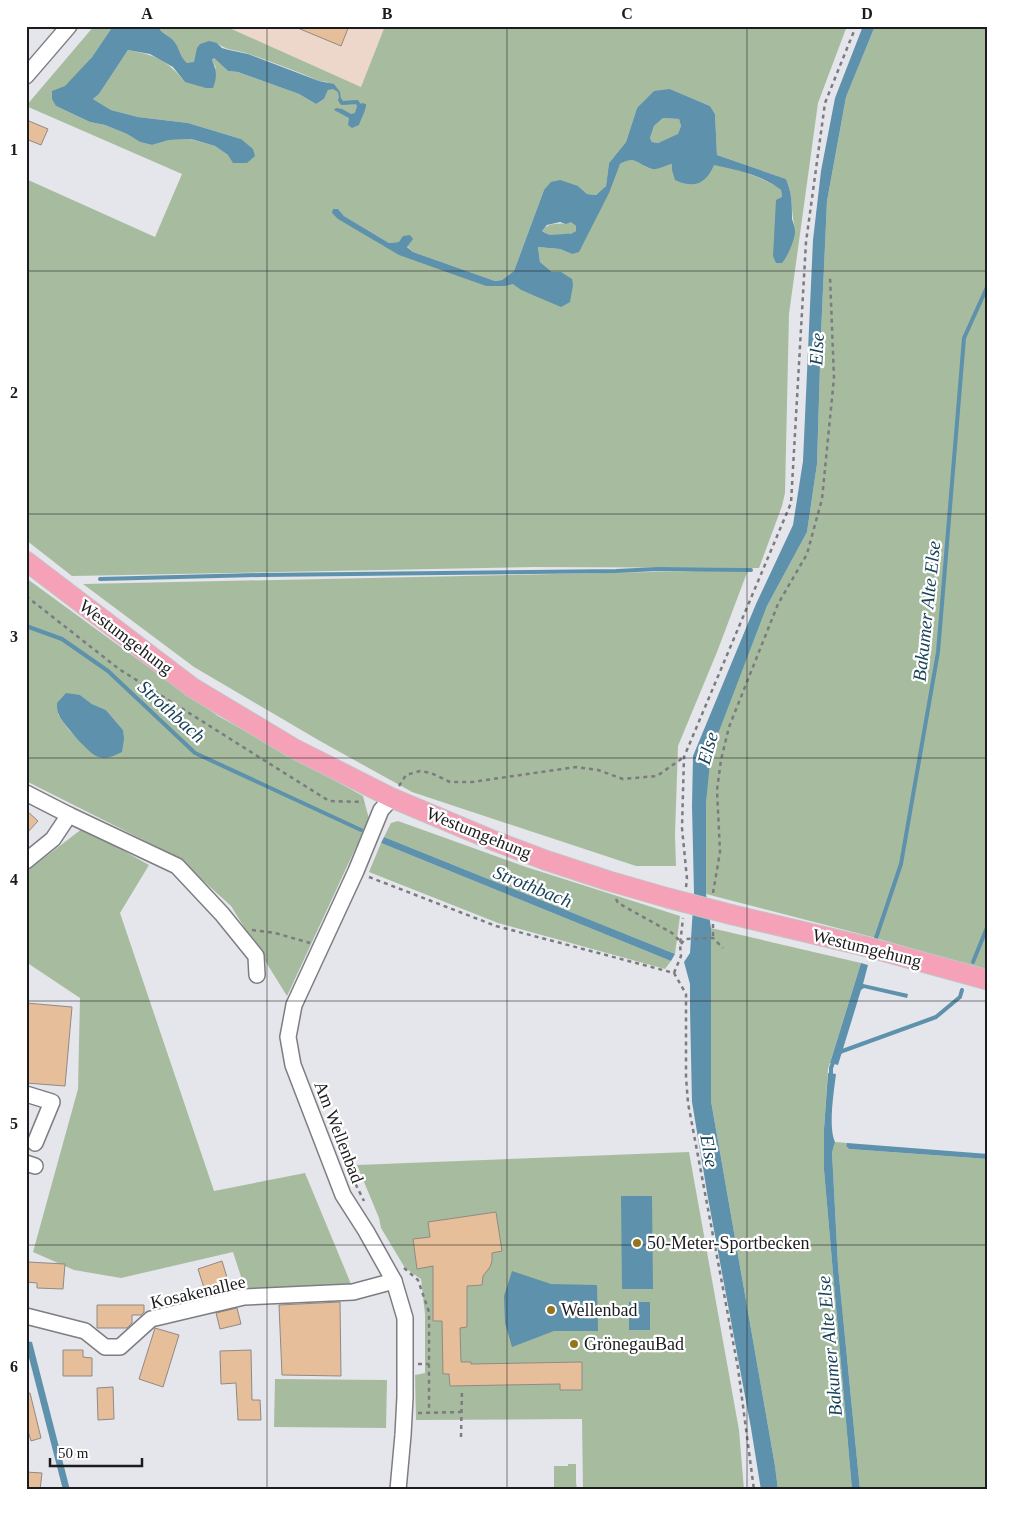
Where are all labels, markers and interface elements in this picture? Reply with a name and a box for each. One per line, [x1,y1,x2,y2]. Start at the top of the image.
text: A [141,5,153,22]
text: B [382,5,393,22]
text: C [621,5,633,22]
text: D [861,5,873,22]
text: 1 [10,141,18,158]
water label: Else [805,332,828,367]
text: 2 [10,384,18,401]
water label: Bakumer Alte Else [909,540,944,682]
street label: Westumgehung [75,595,177,679]
text: 3 [10,628,18,645]
water label: Strothbach [134,676,209,747]
water label: Else [693,730,722,768]
street label: Westumgehung [424,803,534,863]
water label: Strothbach [491,861,575,912]
text: 4 [10,871,18,888]
street label: Westumgehung [810,925,924,971]
street label: Am Wellenbad [310,1078,368,1186]
text: 5 [10,1115,18,1132]
water label: Else [696,1132,723,1169]
place label: 50-Meter-Sportbecken [647,1233,810,1253]
marker: 50-Meter-Sportbecken [631,1237,643,1249]
street label: Kosakenallee [149,1271,247,1313]
water label: Bakumer Alte Else [813,1275,846,1417]
place label: Wellenbad [561,1300,638,1320]
marker: Wellenbad [545,1304,557,1316]
place label: GrönegauBad [584,1334,684,1354]
marker: GrönegauBad [568,1338,580,1350]
text: 6 [10,1358,18,1375]
scale bar [50,1436,142,1468]
text: 50 m [58,1445,89,1461]

